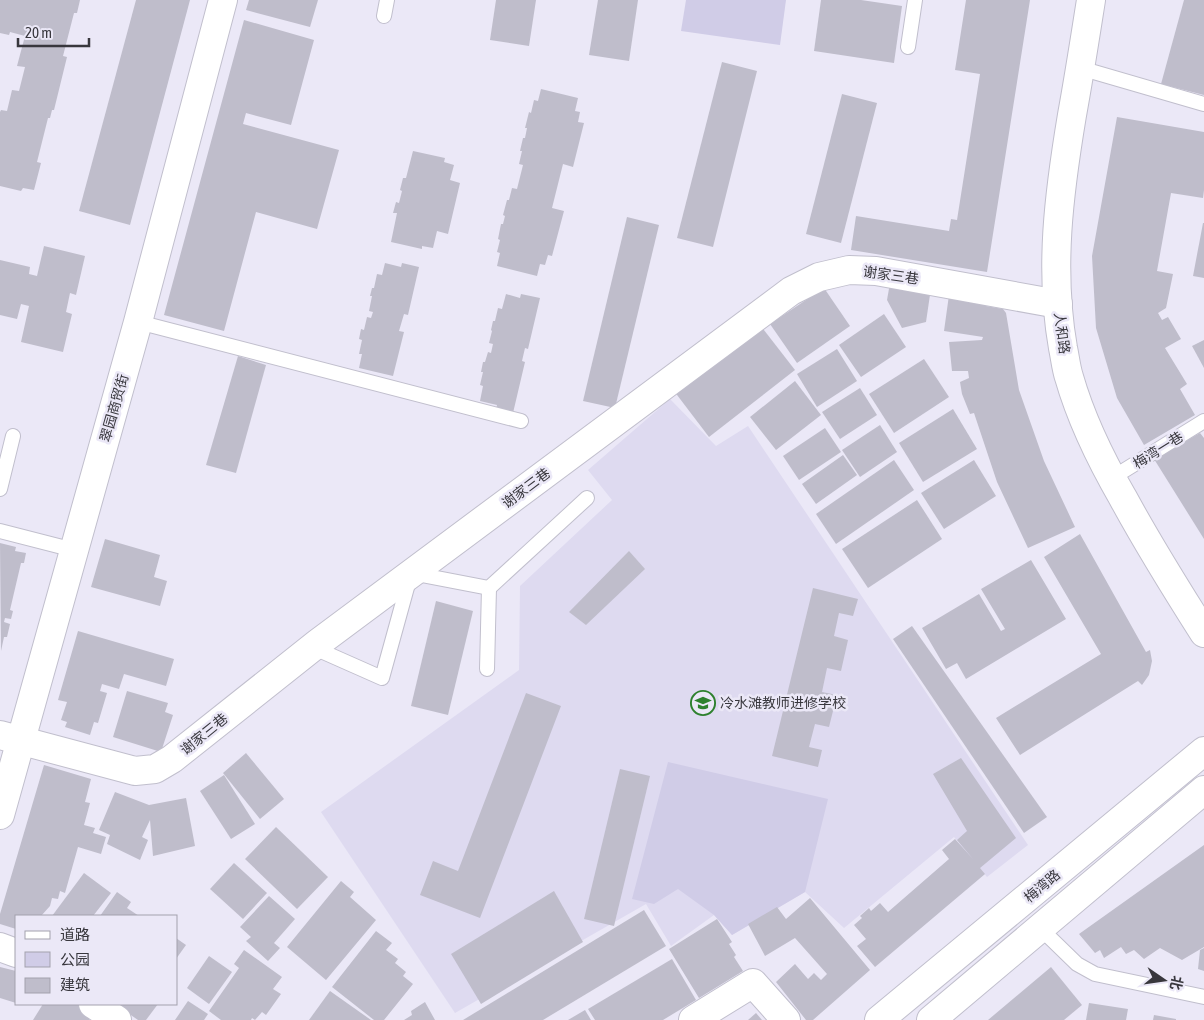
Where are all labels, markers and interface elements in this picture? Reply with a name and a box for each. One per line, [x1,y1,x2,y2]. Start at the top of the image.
scale bar [18,15,89,47]
text: 20 m [25,24,52,41]
street label: 谢家三巷 [862,263,920,287]
street label: 人和路 [1051,311,1073,355]
street label: 翠园商贸街 [97,372,131,444]
street label: 梅湾一巷 [1130,428,1186,472]
street label: 谢家三巷 [499,465,553,511]
school or university icon: 冷水滩教师进修学校 [690,690,716,716]
place label: 冷水滩教师进修学校 [720,695,846,711]
street label: 谢家三巷 [177,710,231,758]
street label: 梅湾路 [1021,866,1063,906]
legend [15,915,178,1005]
text: 道路 [60,926,90,943]
text: 公园 [60,951,90,968]
north arrow [1139,955,1189,1005]
text: 北 [1167,974,1186,992]
text: 建筑 [60,976,90,993]

